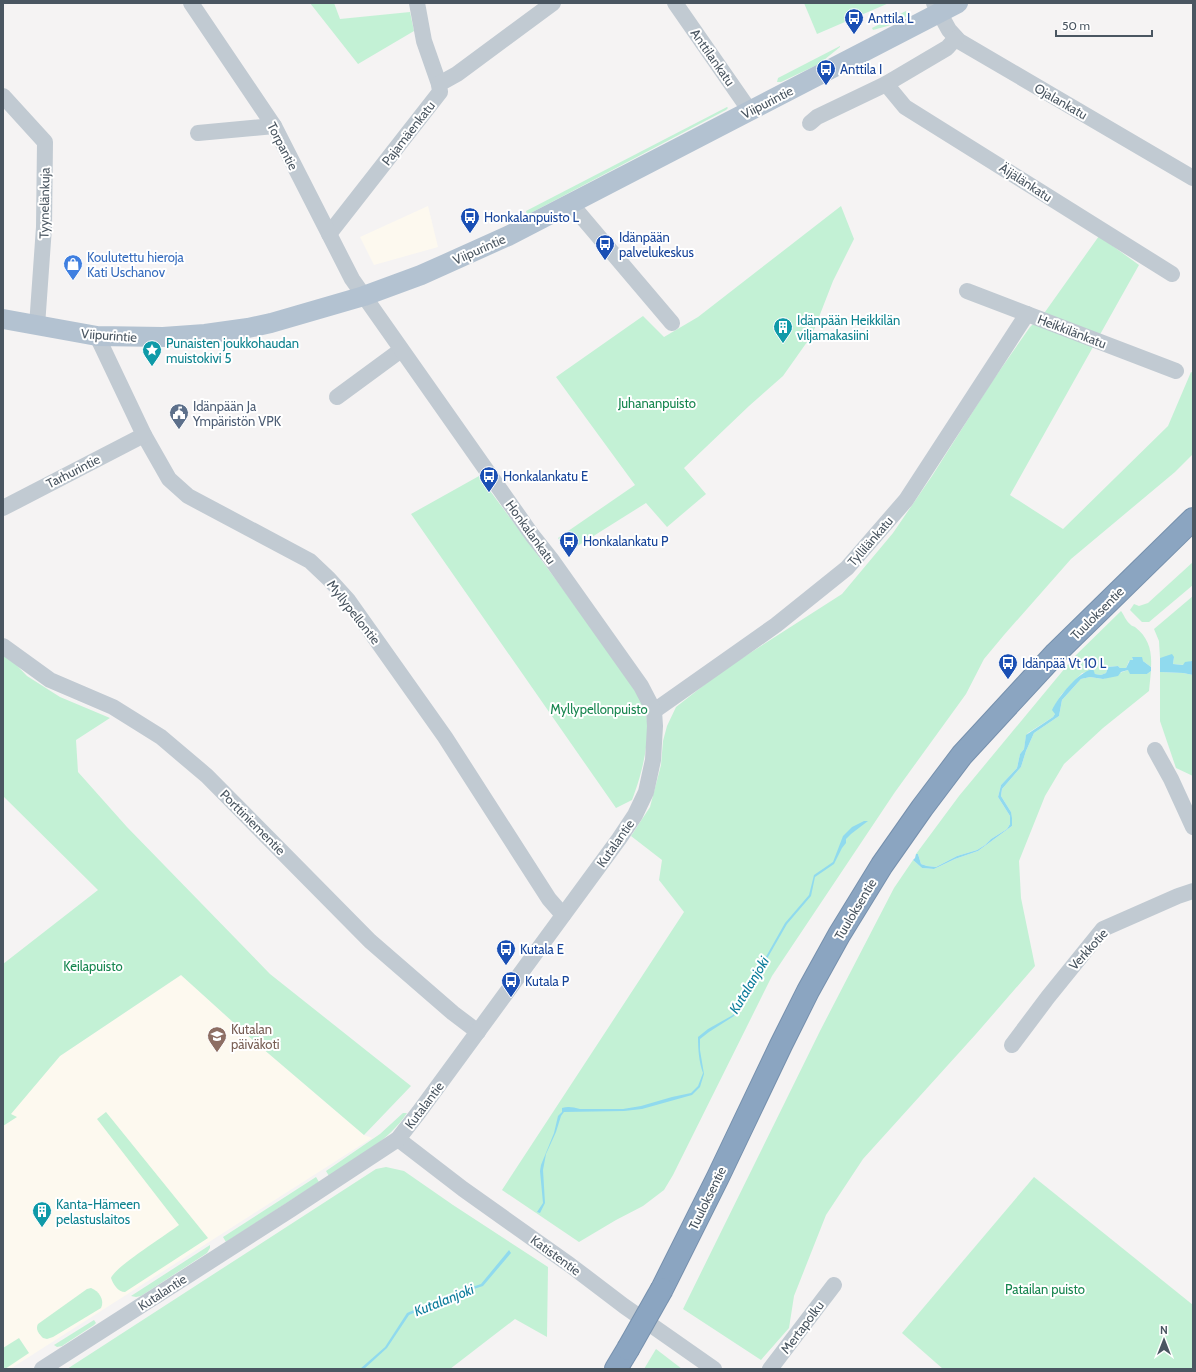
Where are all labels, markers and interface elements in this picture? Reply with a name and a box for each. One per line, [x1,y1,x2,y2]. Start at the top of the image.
bus stop icon: Anttila L [843,7,865,35]
place label: Anttila L [868,10,914,26]
scale bar [1056,12,1152,38]
text: 50 m [1062,18,1090,33]
street label: Anttilankatu [687,25,739,89]
bus stop icon: Anttila I [815,58,837,86]
place label: Anttila I [840,61,882,77]
street label: Ojalankatu [1031,79,1091,124]
street label: Viipurintie [738,82,796,122]
street label: Pajamäenkatu [378,98,439,169]
street label: Torpantie [264,119,302,173]
street label: Äijälänkatu [996,159,1055,206]
street label: Tyynelänkuja [35,167,54,239]
bus stop icon: Honkalanpuisto L [459,206,481,234]
place label: Honkalanpuisto L [484,209,580,225]
place label: Idänpään palvelukeskus [619,229,694,260]
street label: Viipurintie [450,230,508,268]
bus stop icon: Idänpään palvelukeskus [594,233,616,261]
place label: Koulutettu hieroja Kati Uschanov [87,249,185,280]
shop icon: Koulutettu hieroja Kati Uschanov [62,253,84,281]
street label: Heikkilänkatu [1035,311,1109,352]
place label: Idänpään Heikkilän viljamakasiini [797,312,900,344]
building icon: Idänpään Heikkilän viljamakasiini [772,316,794,344]
street label: Viipurintie [81,325,138,345]
place label: Punaisten joukkohaudan muistokivi 5 [166,335,299,366]
place icon: Punaisten joukkohaudan muistokivi 5 [141,339,163,367]
park label: Juhananpuisto [617,395,696,411]
place label: Idänpään Ja Ympäristön VPK [192,398,282,429]
public building icon: Idänpään Ja Ympäristön VPK [168,402,190,430]
street label: Tarhurintie [43,451,103,491]
bus stop icon: Honkalankatu E [478,465,500,493]
place label: Honkalankatu E [503,468,588,484]
street label: Honkalankatu [502,497,560,567]
street label: Tyllilänkatu [844,513,896,569]
bus stop icon: Honkalankatu P [558,530,580,558]
place label: Honkalankatu P [583,533,669,549]
street label: Myllypellontie [324,577,384,648]
street label: Tuuloksentie [1067,583,1127,643]
bus stop icon: Idänpää Vt 10 L [997,652,1019,680]
place label: Idänpää Vt 10 L [1022,655,1107,671]
park label: Myllypellonpuisto [550,701,648,717]
street label: Porttiniementie [217,786,289,858]
street label: Kutalantie [593,816,637,870]
street label: Tuuloksentie [831,875,880,942]
street label: Verkkotie [1065,925,1111,973]
bus stop icon: Kutala E [495,938,517,966]
place label: Kutala E [520,941,564,957]
water label: Kutalanjoki [725,952,773,1017]
park label: Keilapuisto [63,958,123,974]
bus stop icon: Kutala P [500,970,522,998]
place label: Kutala P [525,973,570,989]
place label: Kutalan päiväkoti [231,1021,280,1052]
school or university icon: Kutalan päiväkoti [206,1025,228,1053]
street label: Kutalantie [401,1078,447,1132]
street label: Tuuloksentie [685,1163,729,1232]
place label: Kanta-Hämeen pelastuslaitos [56,1196,140,1227]
building icon: Kanta-Hämeen pelastuslaitos [31,1200,53,1228]
street label: Katistentie [528,1232,584,1279]
street label: Kutalantie [135,1270,190,1314]
water label: Kutalanjoki [411,1279,478,1320]
park label: Patailan puisto [1005,1281,1085,1297]
street label: Mertapolku [777,1297,827,1357]
north arrow [1144,1320,1184,1360]
text: N [1160,1323,1168,1337]

